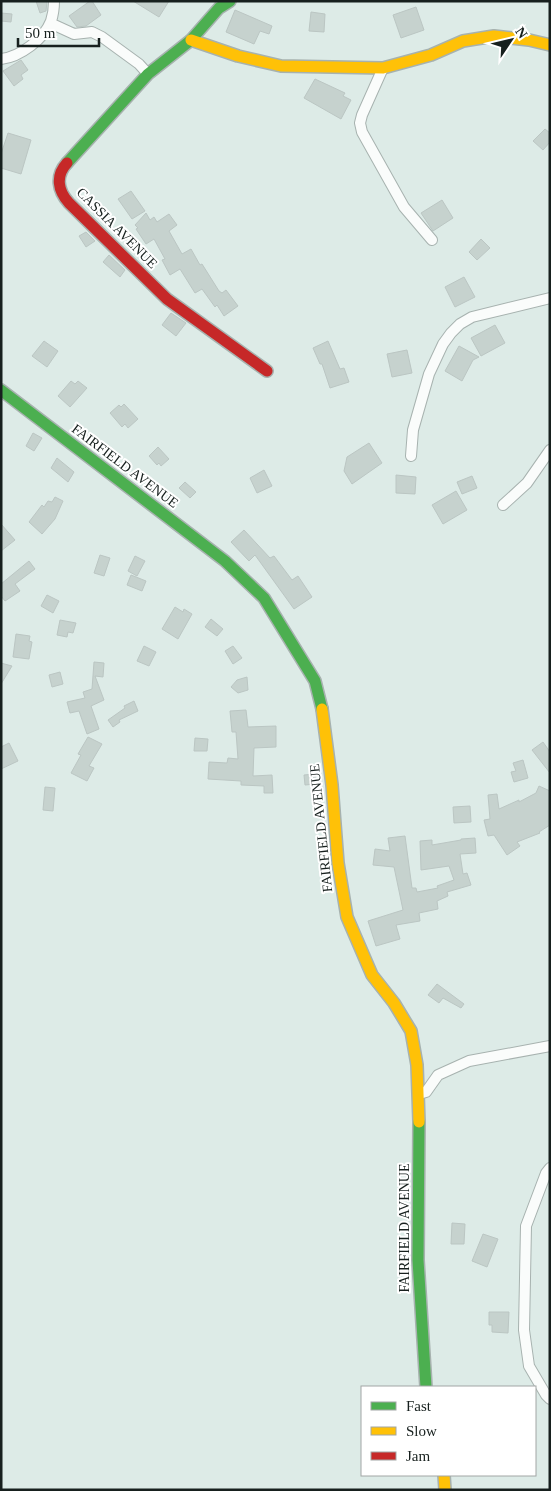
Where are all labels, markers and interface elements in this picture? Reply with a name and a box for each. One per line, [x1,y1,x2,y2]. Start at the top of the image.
scale bar [18,15,99,47]
north arrow [486,15,536,65]
text: N [512,24,530,41]
text: 50 m [25,25,56,41]
street label: CASSIA AVENUE [74,185,160,271]
street label: FAIRFIELD AVENUE [69,421,181,511]
street label: FAIRFIELD AVENUE [307,763,335,893]
street label: FAIRFIELD AVENUE [397,1164,412,1293]
legend [361,1386,536,1476]
text: Fast [406,1398,432,1414]
text: Slow [406,1423,437,1439]
text: Jam [406,1448,430,1464]

